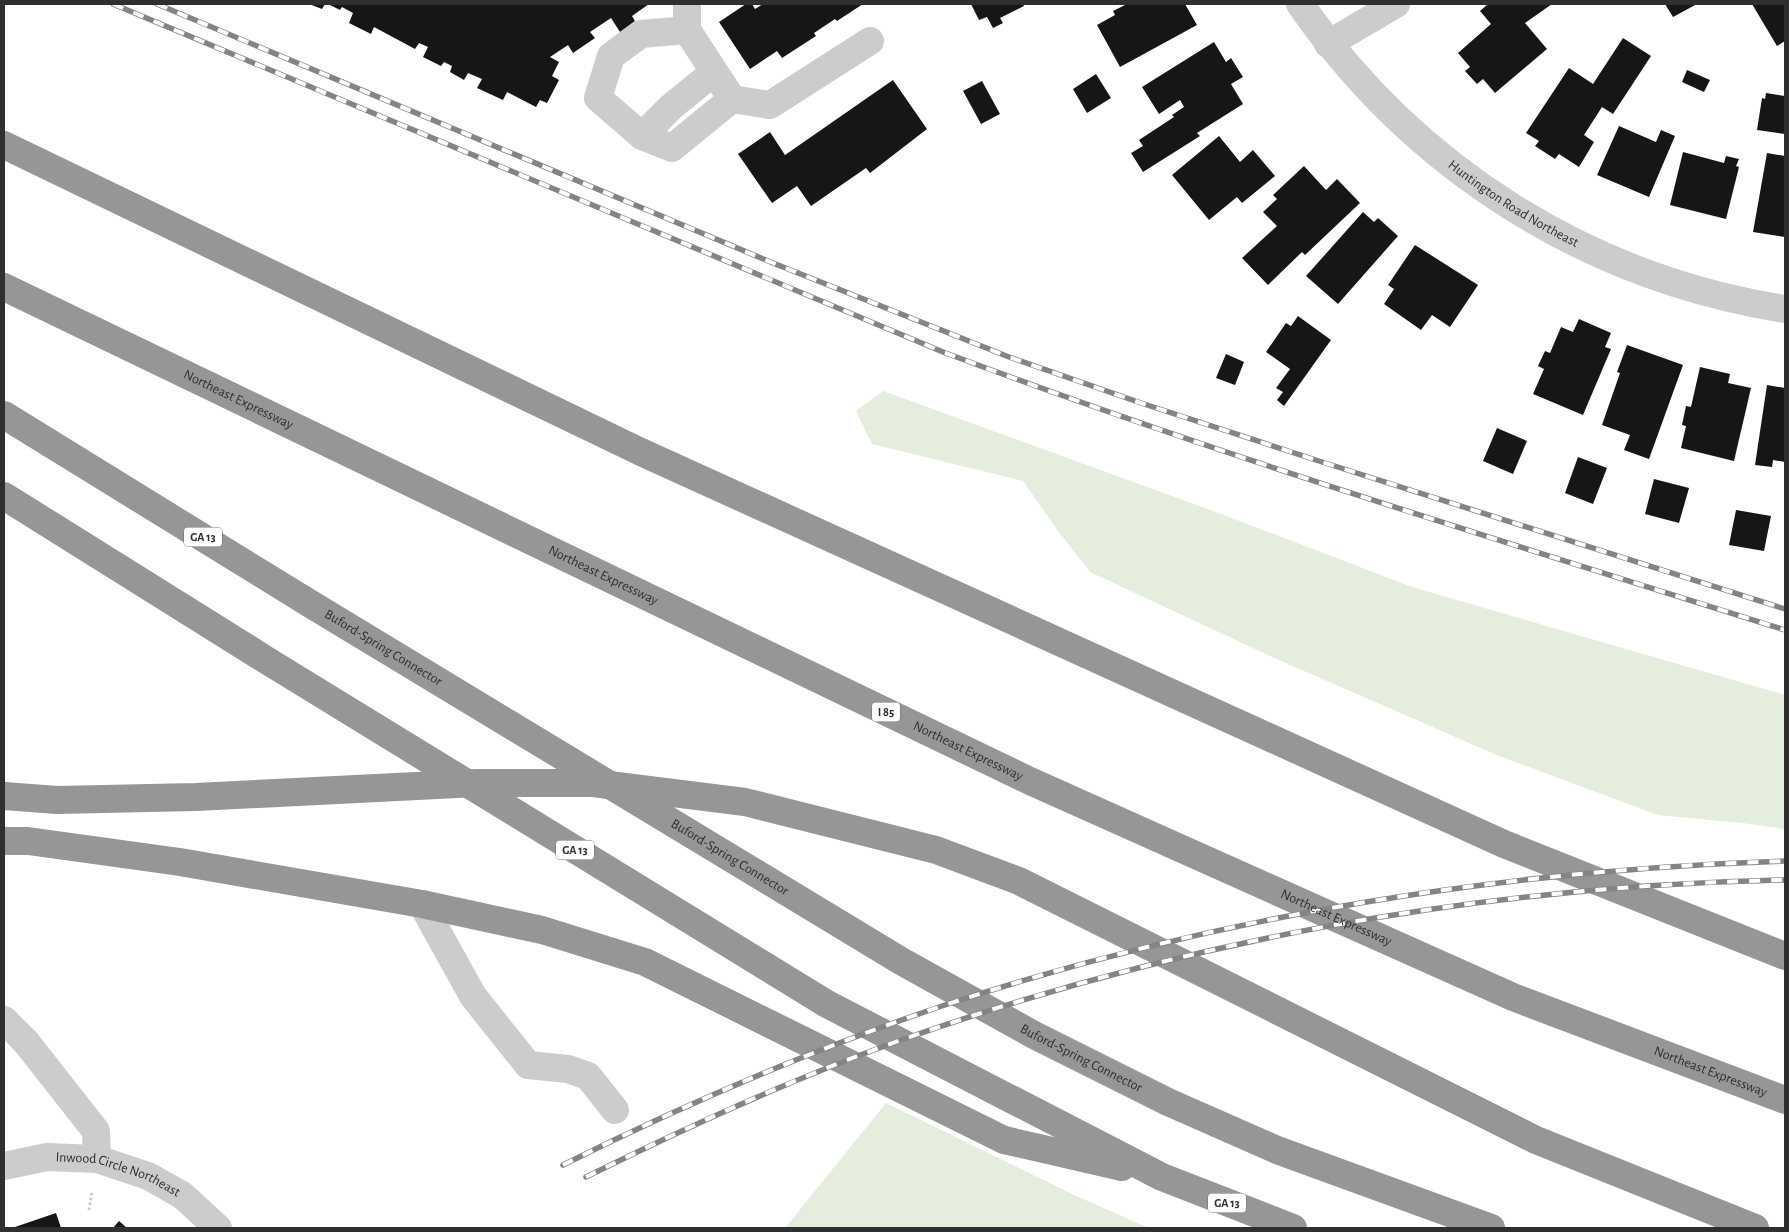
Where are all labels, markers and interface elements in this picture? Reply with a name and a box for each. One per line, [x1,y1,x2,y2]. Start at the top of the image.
street label: Huntington Road Northeast [1445,158,1581,250]
street label: Northeast Expressway [181,367,295,432]
road number: GA 13 [184,528,222,546]
street label: Northeast Expressway [546,543,660,608]
street label: Buford-Spring Connector [322,607,445,689]
road number: I 85 [872,702,900,722]
street label: Northeast Expressway [911,719,1025,784]
street label: Buford-Spring Connector [668,817,791,899]
road number: GA 13 [556,840,594,860]
street label: Northeast Expressway [1278,887,1394,949]
street label: Buford-Spring Connector [1018,1022,1145,1095]
street label: Northeast Expressway [1652,1044,1769,1100]
street label: Inwood Circle Northeast [55,1150,183,1200]
road number: GA 13 [1208,1194,1246,1212]

